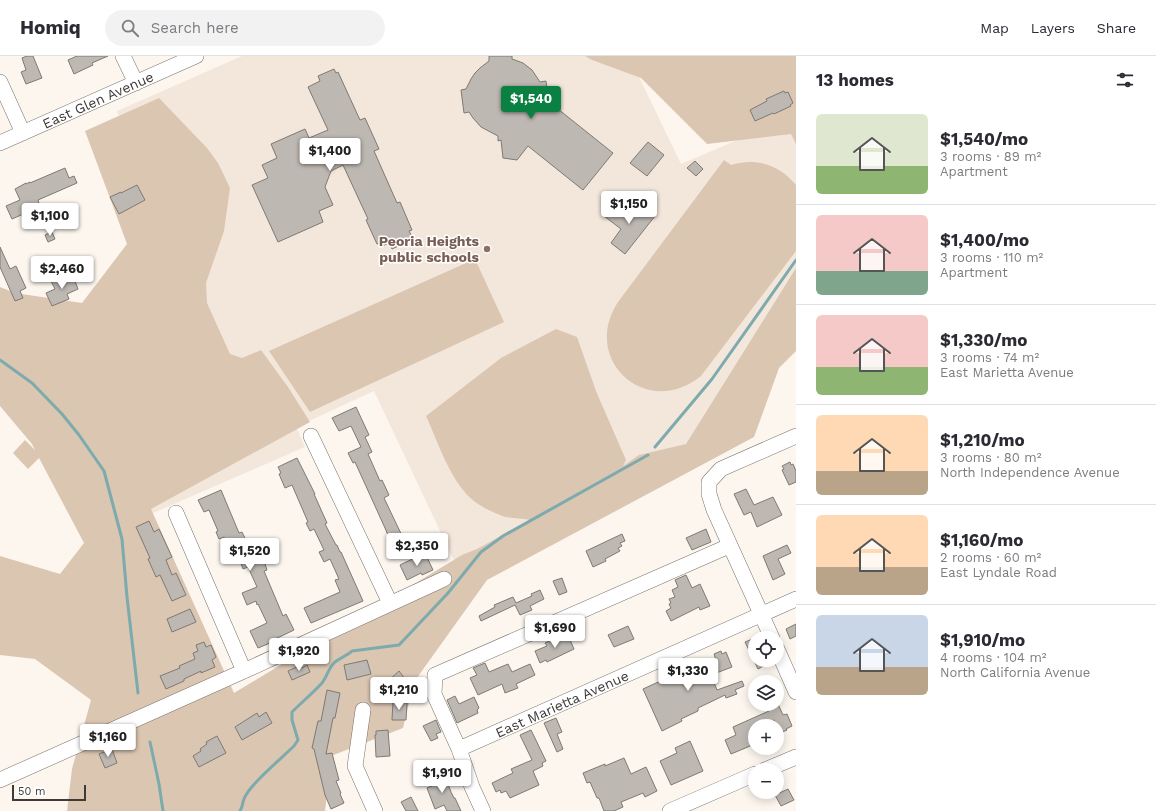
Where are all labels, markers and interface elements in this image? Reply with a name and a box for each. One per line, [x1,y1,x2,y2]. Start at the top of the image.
search box [105,10,385,46]
text: Homiq [20,16,81,39]
icon: search [119,17,141,39]
text: Search here [151,19,239,37]
text: Map [980,20,1009,36]
text: Layers [1031,20,1075,36]
text: Share [1097,20,1136,36]
street label: East Glen Avenue [40,68,156,132]
icon: filters [1114,69,1136,91]
text: 13 homes [816,70,894,90]
pin: $1,540 [498,86,564,120]
text: $1,540 [510,91,552,106]
text: $1,540/mo [940,129,1028,149]
icon: home [848,130,896,178]
pin: $1,400 [297,138,363,172]
text: $1,400 [309,143,351,158]
text: 3 rooms · 89 m² [940,149,1041,164]
text: Apartment [940,164,1008,179]
pin: $1,150 [596,191,662,225]
text: $1,150 [610,196,648,211]
pin: $1,100 [17,203,83,237]
text: $1,100 [31,208,69,223]
text: $1,400/mo [940,230,1029,250]
icon: home [848,231,896,279]
place label: Peoria Heights public schools [379,233,480,265]
marker: Peoria Heights public schools [482,244,492,254]
text: 3 rooms · 110 m² [940,250,1043,265]
pin: $2,460 [29,256,95,290]
text: $2,460 [40,261,84,276]
text: Apartment [940,265,1008,280]
text: $1,330/mo [940,330,1027,350]
icon: home [848,331,896,379]
text: 3 rooms · 74 m² [940,350,1039,365]
text: East Marietta Avenue [940,365,1074,380]
text: $1,210/mo [940,430,1025,450]
icon: home [848,431,896,479]
text: 3 rooms · 80 m² [940,450,1041,465]
text: North Independence Avenue [940,465,1120,480]
text: $1,160/mo [940,530,1023,550]
icon: home [848,531,896,579]
pin: $2,350 [384,533,450,567]
pin: $1,520 [217,538,283,572]
text: $2,350 [395,538,439,553]
text: $1,520 [229,543,271,558]
text: 2 rooms · 60 m² [940,550,1041,565]
text: East Lyndale Road [940,565,1057,580]
pin: $1,690 [522,615,588,649]
text: $1,690 [534,620,576,635]
text: $1,910/mo [940,630,1025,650]
map controls [748,631,784,799]
button: locate [748,631,784,667]
icon: home [848,631,896,679]
pin: $1,920 [266,638,332,672]
text: $1,920 [278,643,320,658]
text: 4 rooms · 104 m² [940,650,1047,665]
pin: $1,330 [655,658,721,692]
text: $1,330 [667,663,709,678]
text: North California Avenue [940,665,1090,680]
street label: East Marietta Avenue [493,667,631,741]
button: layers [748,675,784,711]
pin: $1,210 [366,677,432,711]
text: $1,210 [379,682,419,697]
button: + [748,719,784,755]
pin: $1,160 [75,724,141,758]
text: $1,160 [89,729,127,744]
pin: $1,910 [409,760,475,794]
button: − [748,763,784,799]
text: $1,910 [422,765,462,780]
scale bar [12,783,86,802]
text: 50 m [18,785,45,798]

